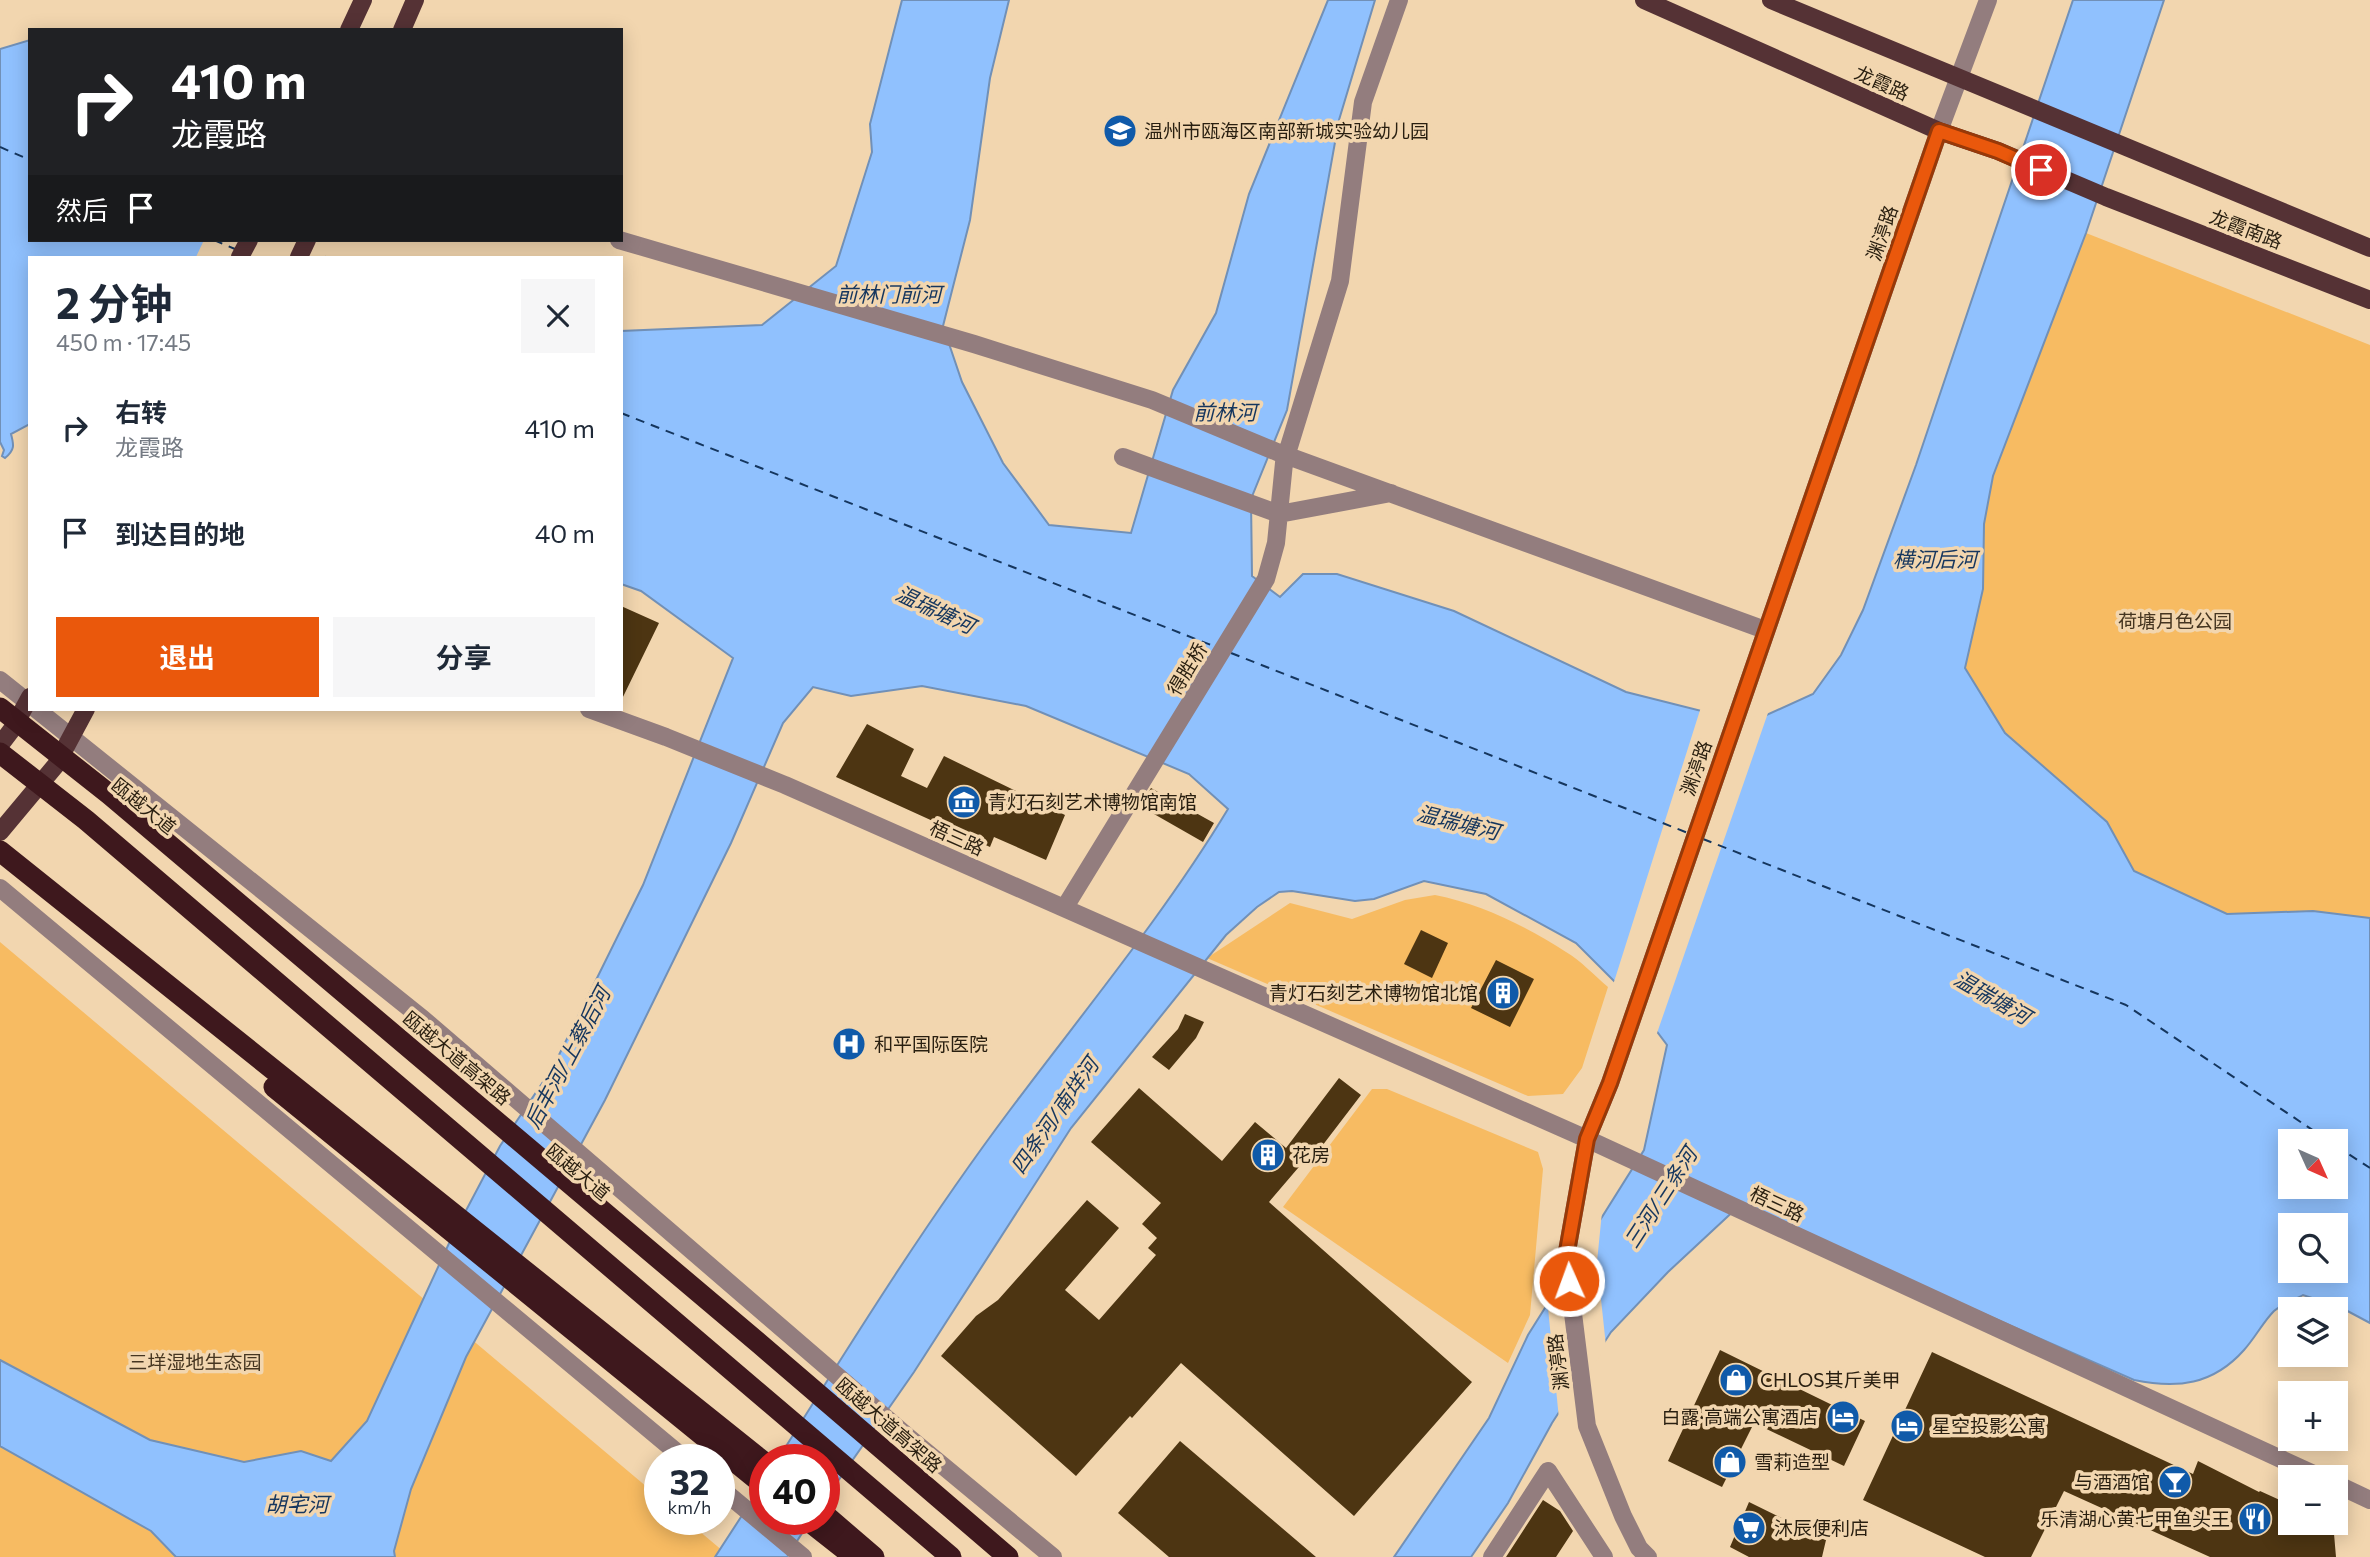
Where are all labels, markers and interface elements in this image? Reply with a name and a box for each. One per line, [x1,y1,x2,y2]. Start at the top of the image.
text: 410 m [171,49,306,109]
icon: right [56,56,147,147]
street label: 龙霞路 [1851,60,1913,105]
school or university icon: 温州市瓯海区南部新城实验幼儿园 [1101,112,1139,150]
text: 龙霞路 [171,113,267,153]
place label: 温州市瓯海区南部新城实验幼儿园 [1144,119,1429,142]
pin [2011,140,2071,200]
icon: arrive [2022,151,2060,189]
icon: arrive [122,189,160,227]
text: 然后 [56,194,108,225]
street label: 渊渟路 [1861,202,1902,264]
street label: 龙霞南路 [2207,204,2286,253]
text: 2 分钟 [56,276,172,328]
button: close [521,279,595,353]
water label: 前林门前河 [837,281,945,306]
text: 450 m · 17:45 [56,328,191,356]
text: 右转 [115,396,167,427]
water label: 前林河 [1194,399,1260,424]
icon: right [56,409,94,447]
text: 410 m [524,412,595,443]
text: 龙霞路 [115,433,184,461]
icon: arrive [56,514,94,552]
text: 40 m [535,517,595,548]
text: 到达目的地 [115,518,245,549]
water label: 横河后河 [1893,546,1981,571]
water label: 温瑞塘河 [892,580,983,639]
park label: 荷塘月色公园 [2118,609,2232,632]
button: 退出 [56,617,319,697]
button: 分享 [333,617,595,697]
street label: 得胜桥 [1162,638,1211,699]
street label: 渊渟路 [1675,737,1716,799]
street label: 瓯越大道 [108,773,181,838]
museum icon: 青灯石刻艺术博物馆南馆 [945,783,983,821]
place label: 青灯石刻艺术博物馆南馆 [988,790,1197,813]
water label: 温瑞塘河 [1415,799,1506,845]
street label: 梧三路 [926,815,988,860]
water label: 温瑞塘河 [1950,965,2039,1031]
building icon: 青灯石刻艺术博物馆北馆 [1484,974,1522,1012]
water label: 后丰河/上蔡后河 [519,979,616,1132]
place label: 青灯石刻艺术博物馆北馆 [1269,981,1478,1004]
street label: 瓯越大道高架路 [399,1006,516,1109]
hospital icon: 和平国际医院 [830,1025,868,1063]
place label: 和平国际医院 [874,1032,988,1055]
water label: 四条河/南垟河 [1005,1049,1105,1178]
north arrow [2278,1129,2348,1199]
map controls [2278,1129,2348,1535]
building icon: 花房 [1249,1136,1287,1174]
street label: 瓯越大道 [542,1138,615,1205]
water label: 三河/三条河 [1618,1139,1704,1252]
place label: 花房 [1292,1143,1330,1166]
street label: 梧三路 [1747,1181,1808,1226]
button: search [2278,1213,2348,1283]
position arrow [1532,1244,1606,1318]
button: layers [2278,1297,2348,1367]
street label: 渊渟路 [1543,1332,1572,1392]
park label: 三垟湿地生态园 [128,1350,262,1373]
shop icon: CHLOS其斤美甲 [1717,1361,1755,1399]
place label: CHLOS其斤美甲 [1760,1368,1900,1391]
street label: 瓯越大道高架路 [832,1372,947,1477]
button: + [2278,1381,2348,1451]
hotel icon: 白露·高端公寓酒店 [1824,1398,1862,1436]
place label: 白露·高端公寓酒店 [1662,1405,1818,1428]
hotel icon: 星空投影公寓 [1888,1407,1926,1445]
place label: 星空投影公寓 [1932,1414,2046,1437]
shop icon: 雪莉造型 [1711,1443,1749,1481]
speed limit sign: 40 [749,1444,840,1535]
place label: 雪莉造型 [1754,1450,1830,1473]
text: 32 [669,1459,710,1502]
bar icon: 与酒酒馆 [2156,1463,2194,1501]
button: − [2278,1465,2348,1535]
place label: 与酒酒馆 [2074,1470,2150,1493]
water label: 胡宅河 [266,1491,332,1516]
text: km/h [668,1496,711,1518]
restaurant icon: 乐清湖心黄七甲鱼头王 [2236,1500,2274,1538]
place label: 乐清湖心黄七甲鱼头王 [2040,1507,2230,1530]
supermarket icon: 沐辰便利店 [1730,1509,1768,1547]
place label: 沐辰便利店 [1774,1516,1869,1539]

